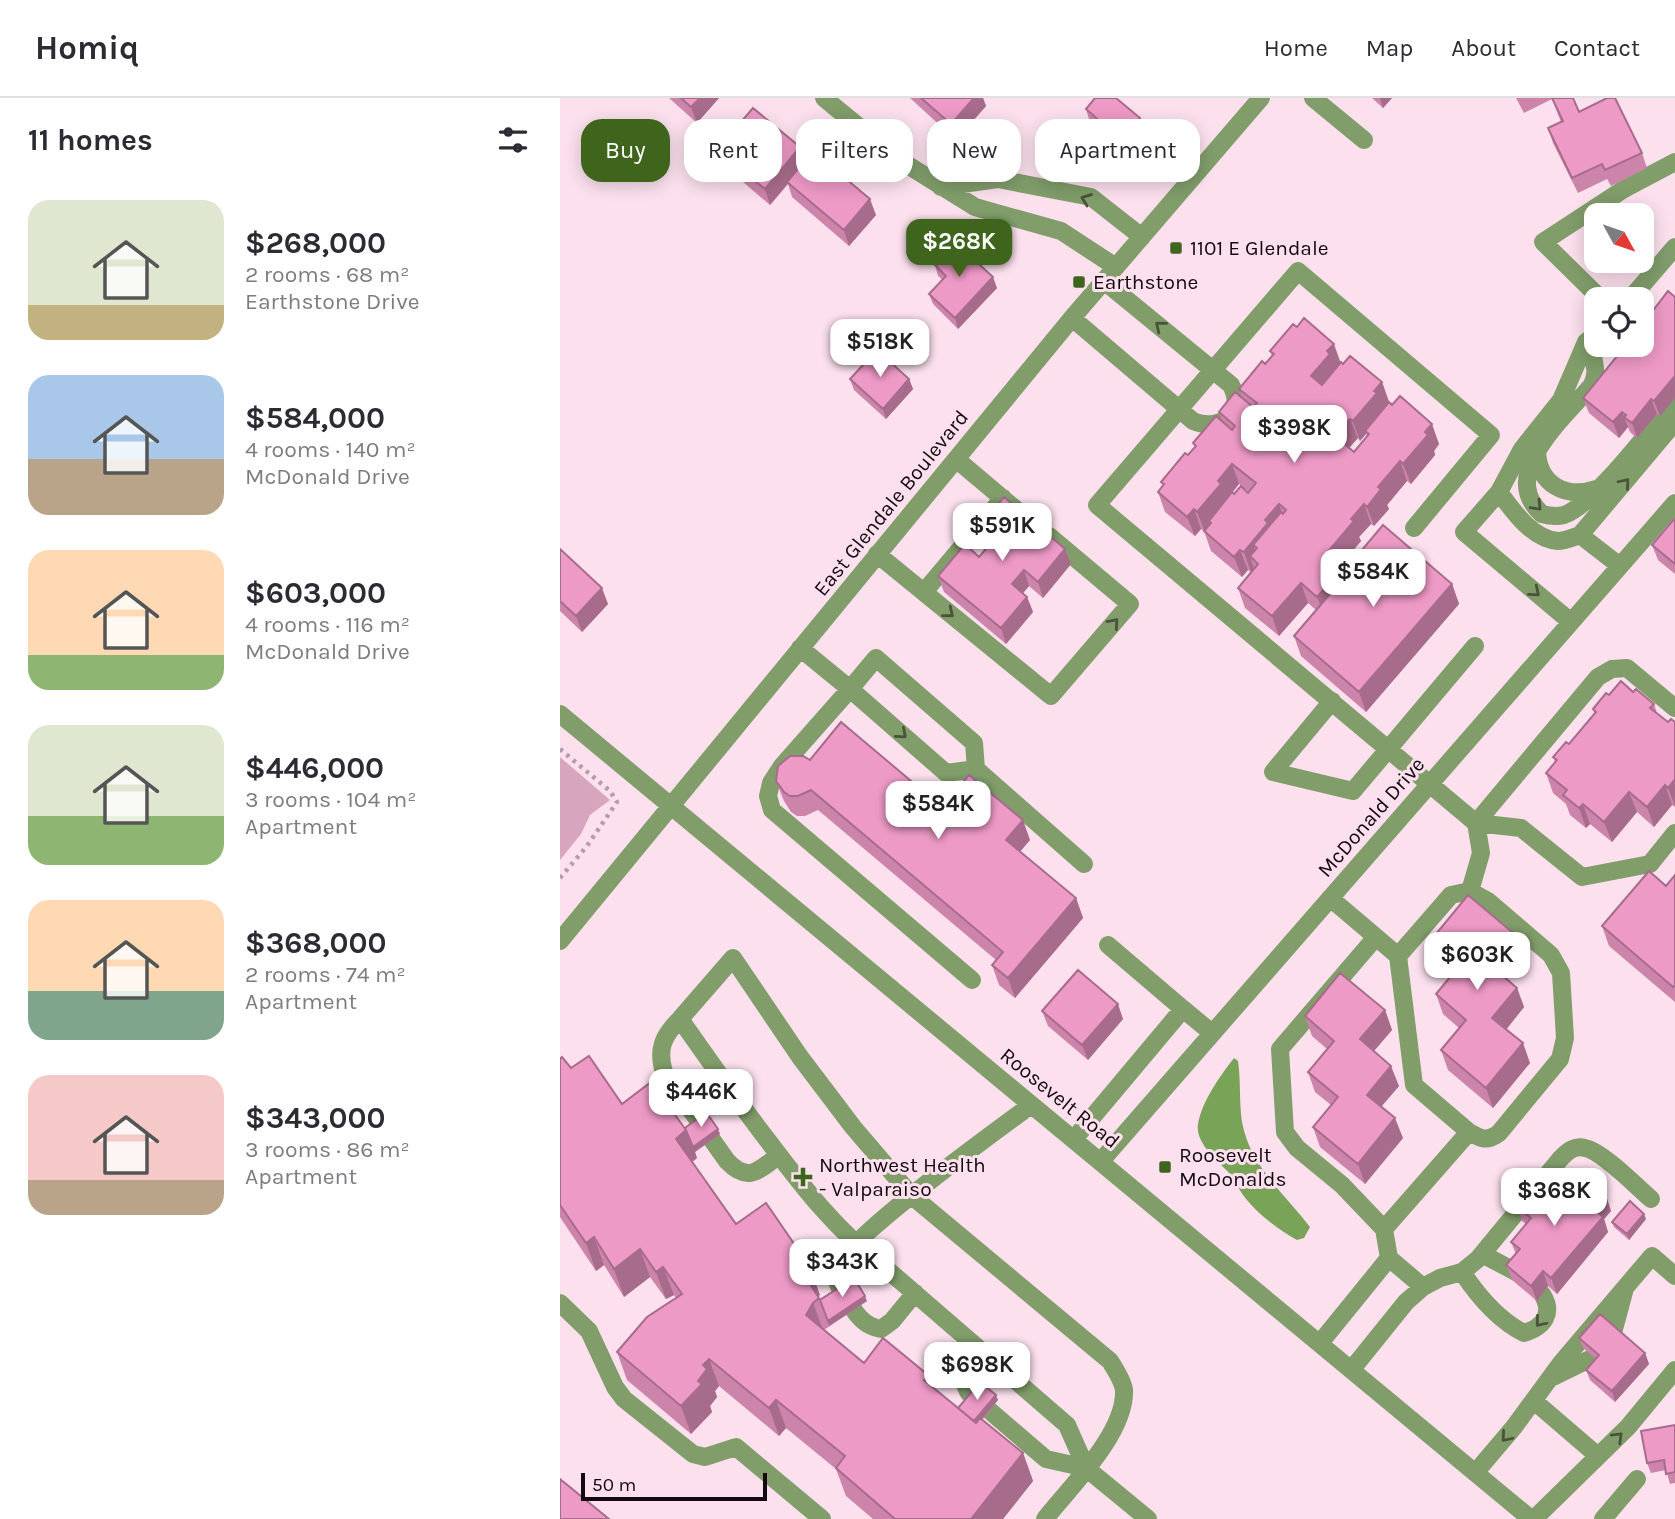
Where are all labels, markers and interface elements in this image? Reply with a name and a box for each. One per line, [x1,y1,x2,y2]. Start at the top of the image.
text: Homiq [35,29,139,67]
text: Home [1264,34,1328,62]
text: Map [1366,34,1413,62]
text: About [1451,34,1516,62]
text: Contact [1554,34,1640,62]
chip: Buy [581,119,670,182]
chip: Rent [684,119,782,182]
chip: Filters [796,119,913,182]
chip: New [927,119,1021,182]
chip: Apartment [1035,119,1200,182]
icon: filters [494,121,532,159]
text: 11 homes [28,122,153,158]
one-way arrow [1081,193,1093,207]
north arrow [1584,203,1654,273]
map controls [1584,203,1654,357]
pin: $268K [910,220,1008,279]
text: $268,000 [245,225,386,261]
icon: home [84,228,168,312]
text: $268K [922,228,996,255]
place label: 1101 E Glendale [1190,236,1329,260]
marker: 1101 E Glendale [1168,240,1184,256]
text: 2 rooms · 68 m² [245,261,409,288]
place label: Earthstone [1093,270,1198,294]
marker: Earthstone [1071,274,1087,290]
button: locate [1584,287,1654,357]
text: Earthstone Drive [245,288,420,315]
pin: $518K [831,320,929,379]
one-way arrow [1156,322,1168,335]
text: $518K [846,328,914,355]
text: $584,000 [245,400,385,436]
icon: home [84,403,168,487]
street label: East Glendale Boulevard [809,405,973,601]
pin: $398K [1245,406,1343,465]
text: $398K [1257,414,1331,441]
text: 4 rooms · 140 m² [245,436,416,463]
text: McDonald Drive [245,463,410,490]
one-way arrow [1616,479,1629,491]
one-way arrow [1528,498,1541,511]
pin: $591K [953,504,1051,563]
text: $591K [969,512,1035,539]
pin: $584K [1324,550,1422,609]
text: $584K [1337,558,1409,585]
text: $603,000 [245,575,386,611]
icon: home [84,578,168,662]
one-way arrow [1527,584,1540,596]
one-way arrow [941,605,954,617]
text: 4 rooms · 116 m² [245,611,410,638]
one-way arrow [1106,618,1118,631]
text: McDonald Drive [245,638,410,665]
one-way arrow [893,726,906,738]
text: $446,000 [245,750,384,786]
street label: McDonald Drive [1313,752,1429,882]
icon: home [84,753,168,837]
pin: $584K [889,782,987,841]
text: 3 rooms · 104 m² [245,786,416,813]
text: $584K [902,790,974,817]
text: Apartment [245,813,357,840]
text: $368,000 [245,925,386,961]
icon: home [84,928,168,1012]
pin: $603K [1428,932,1526,992]
text: $603K [1440,941,1514,968]
text: 2 rooms · 74 m² [245,961,406,988]
text: Apartment [245,988,357,1015]
street label: Roosevelt Road [996,1043,1124,1153]
pin: $446K [652,1070,750,1129]
text: $446K [665,1078,737,1105]
text: $343,000 [245,1100,385,1136]
icon: home [84,1103,168,1187]
text: 3 rooms · 86 m² [245,1136,410,1163]
place label: Roosevelt McDonalds [1179,1143,1287,1191]
place label: Northwest Health - Valparaiso [819,1153,986,1201]
marker: Roosevelt McDonalds [1157,1159,1173,1175]
text: Apartment [245,1163,357,1190]
marker: Northwest Health - Valparaiso [793,1167,813,1187]
pin: $368K [1505,1168,1603,1228]
text: $368K [1517,1177,1591,1204]
pin: $343K [793,1240,891,1299]
text: $343K [805,1248,879,1275]
one-way arrow [1536,1314,1548,1327]
pin: $698K [928,1342,1026,1402]
text: $698K [940,1351,1014,1378]
one-way arrow [1501,1430,1514,1442]
one-way arrow [1609,1432,1622,1445]
scale bar [581,1470,766,1502]
text: 50 m [592,1474,636,1496]

